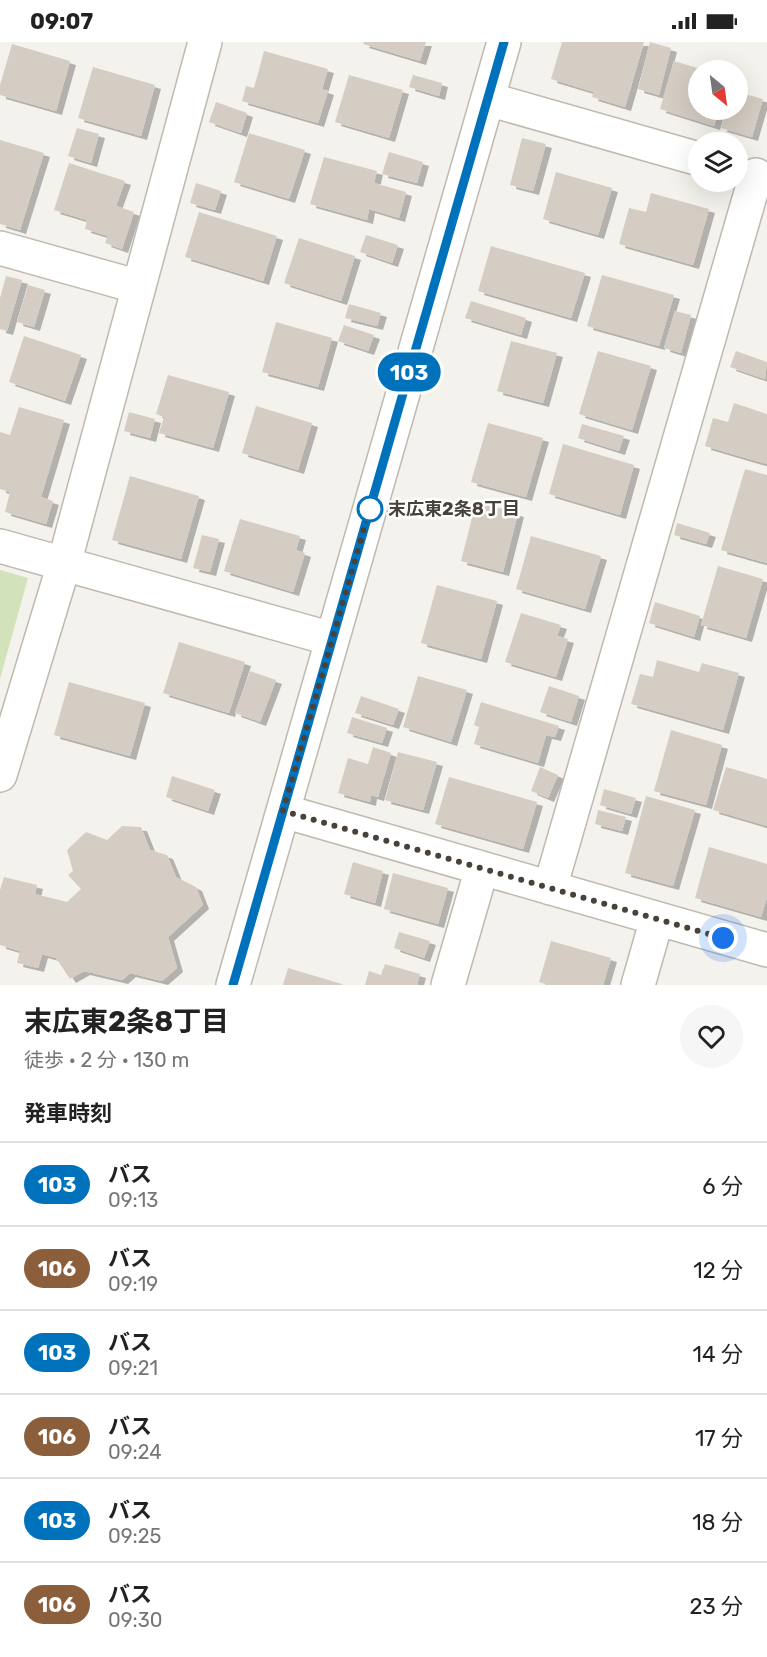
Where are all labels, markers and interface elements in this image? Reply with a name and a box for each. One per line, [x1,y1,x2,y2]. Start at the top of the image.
text: 09:07 [30,8,93,35]
north arrow [688,60,748,120]
map controls [688,60,748,192]
button: layers [688,132,748,192]
line badge: 103 [374,352,444,392]
text: 103 [390,360,428,385]
marker: 末広東2条8丁目 [357,496,383,522]
place label: 末広東2条8丁目 [388,498,520,520]
your location [708,923,738,953]
text: 末広東2条8丁目 [24,1005,229,1038]
button: heart [680,1005,743,1068]
text: 徒歩 · 2 分 · 130 m [24,1048,189,1072]
text: 発車時刻 [24,1100,112,1127]
text: バス [108,1161,152,1188]
text: 103 [38,1172,76,1197]
text: 6 分 [702,1173,743,1200]
text: 09:13 [108,1188,158,1212]
text: バス [108,1245,152,1272]
text: 106 [38,1256,76,1281]
text: 12 分 [693,1257,743,1284]
text: 09:19 [108,1272,158,1296]
text: バス [108,1329,152,1356]
text: 103 [38,1340,76,1365]
text: 14 分 [693,1341,743,1368]
text: 09:21 [108,1356,158,1380]
text: バス [108,1413,152,1440]
text: 106 [38,1424,76,1449]
text: 17 分 [695,1425,743,1452]
text: 09:24 [108,1440,162,1464]
text: バス [108,1497,152,1524]
text: 103 [38,1508,76,1533]
text: 18 分 [692,1509,743,1536]
text: 09:25 [108,1524,161,1548]
text: バス [108,1581,152,1608]
text: 106 [38,1592,76,1617]
text: 23 分 [689,1593,743,1620]
text: 09:30 [108,1608,162,1632]

